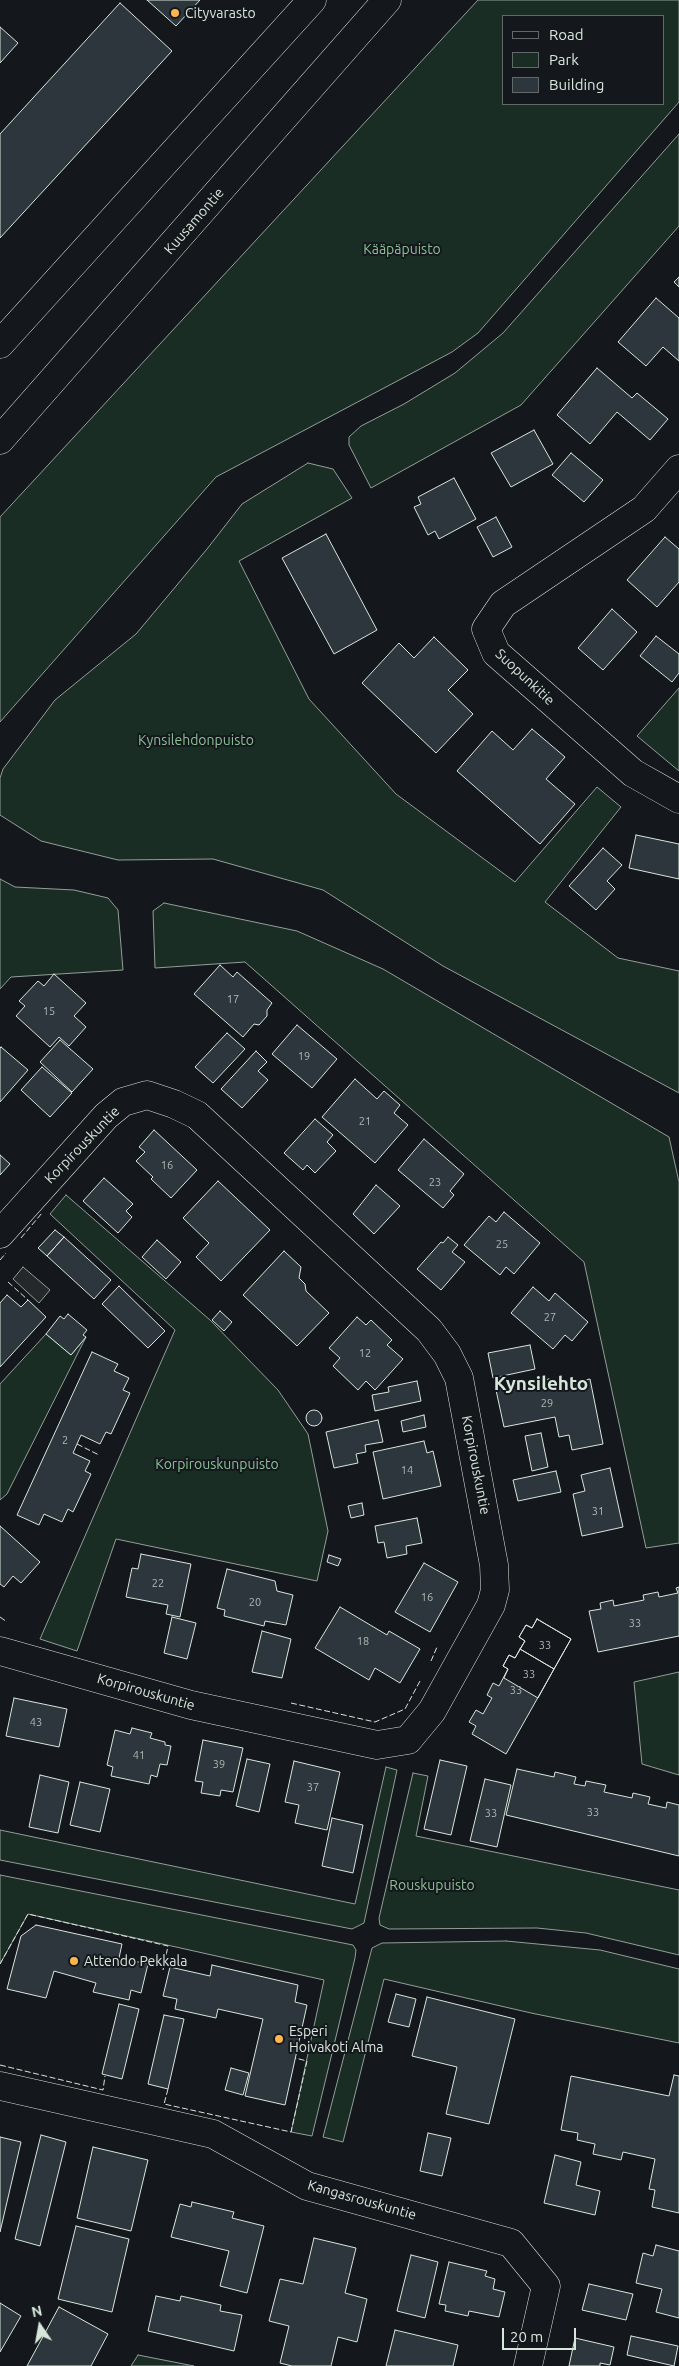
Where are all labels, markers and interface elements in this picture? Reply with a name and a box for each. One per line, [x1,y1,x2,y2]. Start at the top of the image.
place label: Cityvarasto [185,5,256,21]
marker: Cityvarasto [169,7,181,19]
legend [502,15,664,105]
text: Road [549,26,584,43]
text: Park [549,51,579,68]
text: Building [549,76,604,93]
street label: Kuusamontie [161,184,227,258]
park label: Kääpäpuisto [363,241,441,257]
street label: Suopunkitie [492,645,558,709]
park label: Kynsilehdonpuisto [138,732,254,748]
house number: 17 [227,992,239,1006]
house number: 15 [43,1004,55,1018]
house number: 19 [298,1049,310,1063]
street label: Korpirouskuntie [41,1103,123,1187]
house number: 21 [359,1114,371,1128]
house number: 16 [161,1158,173,1172]
house number: 23 [429,1175,441,1189]
house number: 25 [496,1237,508,1251]
house number: 27 [544,1310,556,1324]
house number: 12 [359,1346,371,1360]
district label: Kynsilehto [494,1373,588,1395]
house number: 29 [541,1396,553,1410]
street label: Korpirouskuntie [458,1414,494,1516]
house number: 2 [62,1433,68,1447]
park label: Korpirouskunpuisto [155,1456,279,1472]
house number: 14 [401,1463,413,1477]
house number: 31 [592,1504,604,1518]
house number: 22 [152,1576,164,1590]
house number: 16 [421,1590,433,1604]
house number: 20 [249,1595,261,1609]
house number: 33 [629,1616,641,1630]
house number: 18 [357,1634,369,1648]
house number: 33 [539,1638,551,1652]
house number: 33 [523,1667,535,1681]
street label: Korpirouskuntie [95,1670,197,1714]
house number: 33 [510,1683,522,1697]
house number: 43 [30,1715,42,1729]
house number: 41 [133,1748,145,1762]
house number: 39 [213,1757,225,1771]
house number: 37 [307,1780,319,1794]
house number: 33 [587,1805,599,1819]
house number: 33 [485,1806,497,1820]
park label: Rouskupuisto [389,1877,475,1893]
place label: Attendo Pekkala [84,1953,187,1969]
marker: Attendo Pekkala [68,1955,80,1967]
place label: Esperi Hoivakoti Alma [289,2023,383,2056]
marker: Esperi Hoivakoti Alma [273,2033,285,2045]
street label: Kangasrouskuntie [306,2176,418,2224]
north arrow [15,2301,65,2351]
text: N [30,2302,44,2320]
scale bar [504,2318,578,2350]
text: 20 m [510,2328,543,2345]

